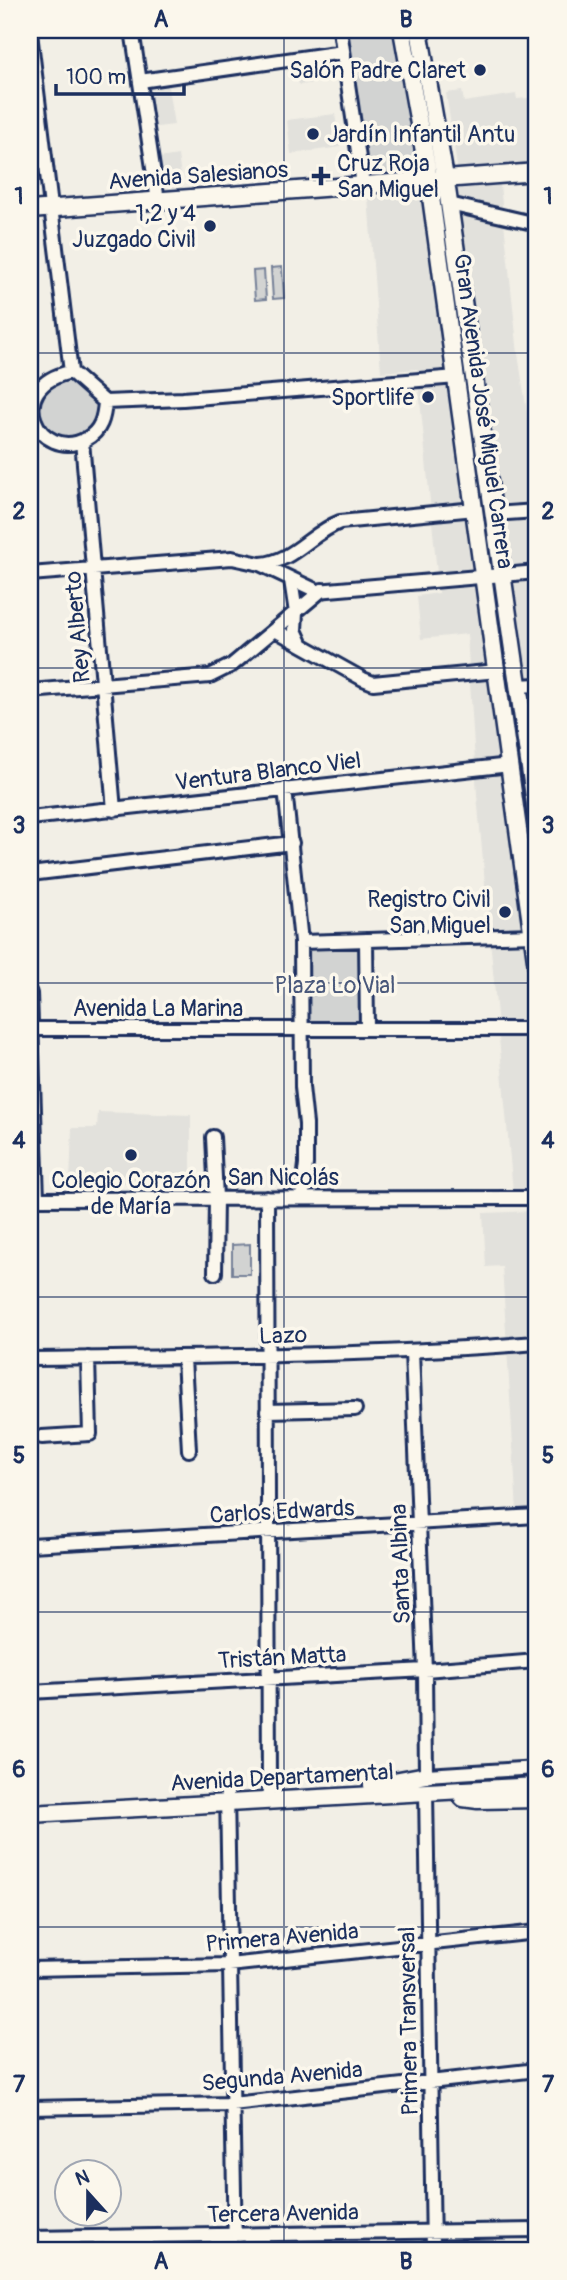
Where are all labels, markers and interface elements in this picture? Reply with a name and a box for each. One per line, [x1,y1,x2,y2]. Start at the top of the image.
text: A [154,5,169,34]
text: B [399,5,413,34]
scale bar [56,52,184,96]
place label: Salón Padre Claret [289,56,467,85]
marker: Salón Padre Claret [472,62,488,78]
text: 100 m [66,64,126,91]
place label: Jardín Infantil Antu [327,120,515,149]
marker: Jardín Infantil Antu [305,126,321,142]
place label: Cruz Roja San Miguel [337,149,439,204]
street label: Avenida Salesianos [107,155,289,196]
marker: Cruz Roja San Miguel [311,166,331,186]
text: 1 [15,182,24,211]
text: 1 [544,182,553,211]
place label: 1,2 y 4 Juzgado Civil [72,199,196,254]
marker: 1,2 y 4 Juzgado Civil [202,218,218,234]
street label: Gran Avenida José Miguel Carrera [447,252,520,570]
place label: Sportlife [331,383,415,412]
marker: Sportlife [420,389,436,405]
text: 2 [13,497,26,526]
text: 2 [542,497,555,526]
street label: Rey Alberto [58,570,97,684]
street label: Ventura Blanco Viel [173,746,363,797]
text: 3 [13,811,25,840]
text: 3 [542,811,554,840]
place label: Registro Civil San Miguel [367,885,491,940]
marker: Registro Civil San Miguel [497,904,513,920]
park label: Plaza Lo Vial [275,971,395,1000]
street label: Avenida La Marina [73,994,243,1023]
text: 4 [12,1126,26,1155]
text: 4 [541,1126,555,1155]
marker: Colegio Corazón de María [123,1147,139,1163]
street label: San Nicolás [227,1163,339,1192]
place label: Colegio Corazón de María [51,1166,211,1221]
street label: Lazo [259,1320,308,1351]
text: 5 [13,1441,25,1470]
text: 5 [542,1441,554,1470]
street label: Carlos Edwards [209,1493,355,1530]
street label: Santa Albina [384,1503,417,1625]
street label: Tristán Matta [217,1640,347,1675]
text: 6 [12,1755,26,1784]
text: 6 [541,1755,555,1784]
street label: Avenida Departamental [169,1757,395,1798]
street label: Primera Avenida [204,1916,360,1959]
street label: Primera Transversal [392,1926,425,2116]
street label: Segunda Avenida [200,2055,364,2098]
text: 7 [13,2070,26,2099]
text: 7 [542,2070,555,2099]
north arrow [52,2158,122,2228]
text: N [72,2165,93,2192]
street label: Tercera Avenida [207,2198,359,2229]
text: A [154,2247,169,2276]
text: B [399,2247,413,2276]

